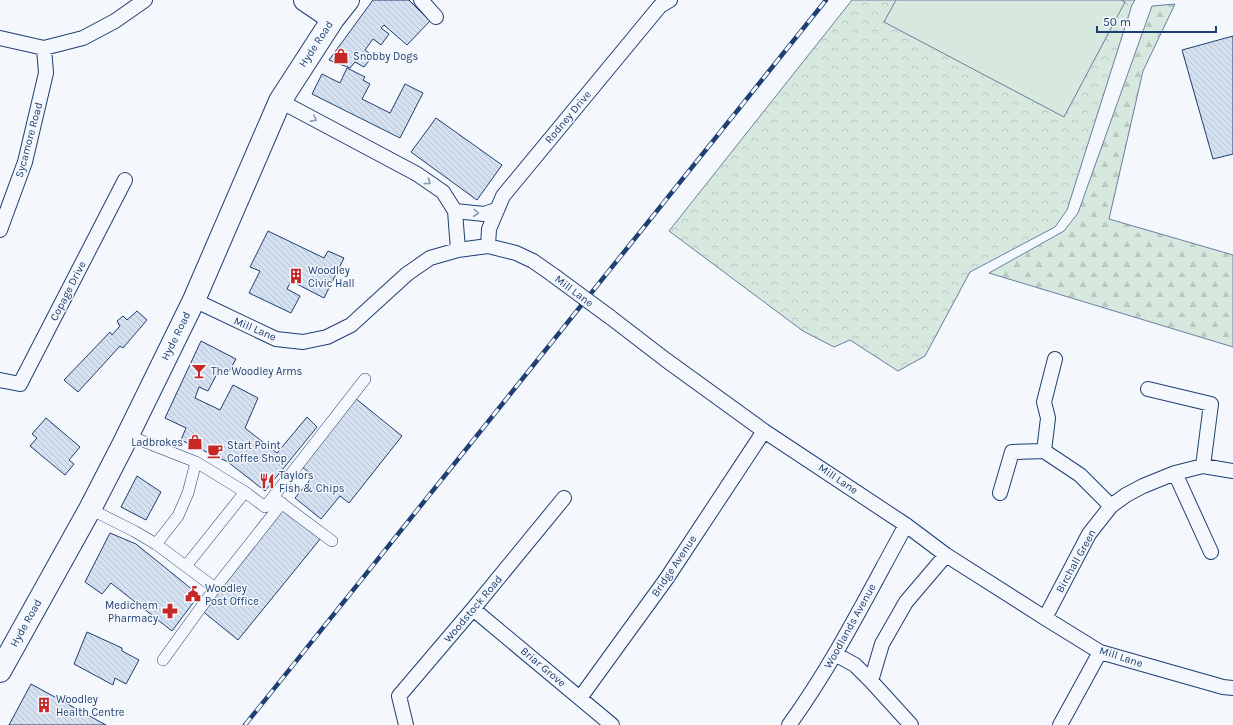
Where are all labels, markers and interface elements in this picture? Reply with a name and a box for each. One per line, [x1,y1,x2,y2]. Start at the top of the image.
scale bar [1097,8,1216,34]
text: 50 m [1103,15,1131,29]
street label: Hyde Road [296,18,336,70]
shop icon: Snobby Dogs [332,47,350,65]
place label: Snobby Dogs [353,50,419,63]
street label: Rodney Drive [542,88,594,146]
street label: Sycamore Road [13,101,45,179]
one-way arrow [310,115,317,122]
one-way arrow [424,177,431,185]
one-way arrow [473,208,479,217]
street label: Copage Drive [47,259,89,323]
place label: Woodley Civic Hall [308,264,355,290]
building icon: Woodley Civic Hall [287,267,305,285]
street label: Mill Lane [552,272,596,310]
street label: Hyde Road [159,310,193,362]
street label: Mill Lane [232,314,279,344]
bar icon: The Woodley Arms [190,362,208,380]
place label: The Woodley Arms [211,365,302,378]
shop icon: Ladbrokes [186,433,204,451]
place label: Ladbrokes [131,436,183,449]
place label: Start Point Coffee Shop [227,439,287,465]
cafe icon: Start Point Coffee Shop [206,442,224,460]
street label: Mill Lane [816,461,861,497]
place label: Taylors Fish & Chips [279,469,345,495]
restaurant icon: Taylors Fish & Chips [258,472,276,490]
street label: Birchall Green [1053,527,1099,595]
street label: Bridge Avenue [649,533,700,599]
street label: Woodstock Road [441,573,505,645]
street label: Woodlands Avenue [821,581,879,671]
place label: Woodley Post Office [205,582,259,608]
public building icon: Woodley Post Office [184,585,202,603]
street label: Hyde Road [8,597,44,649]
place label: Medichem Pharmacy [105,599,158,625]
pharmacy icon: Medichem Pharmacy [161,602,179,620]
street label: Briar Grove [518,644,569,690]
street label: Mill Lane [1098,644,1145,670]
place label: Woodley Health Centre [56,693,125,719]
building icon: Woodley Health Centre [35,696,53,714]

